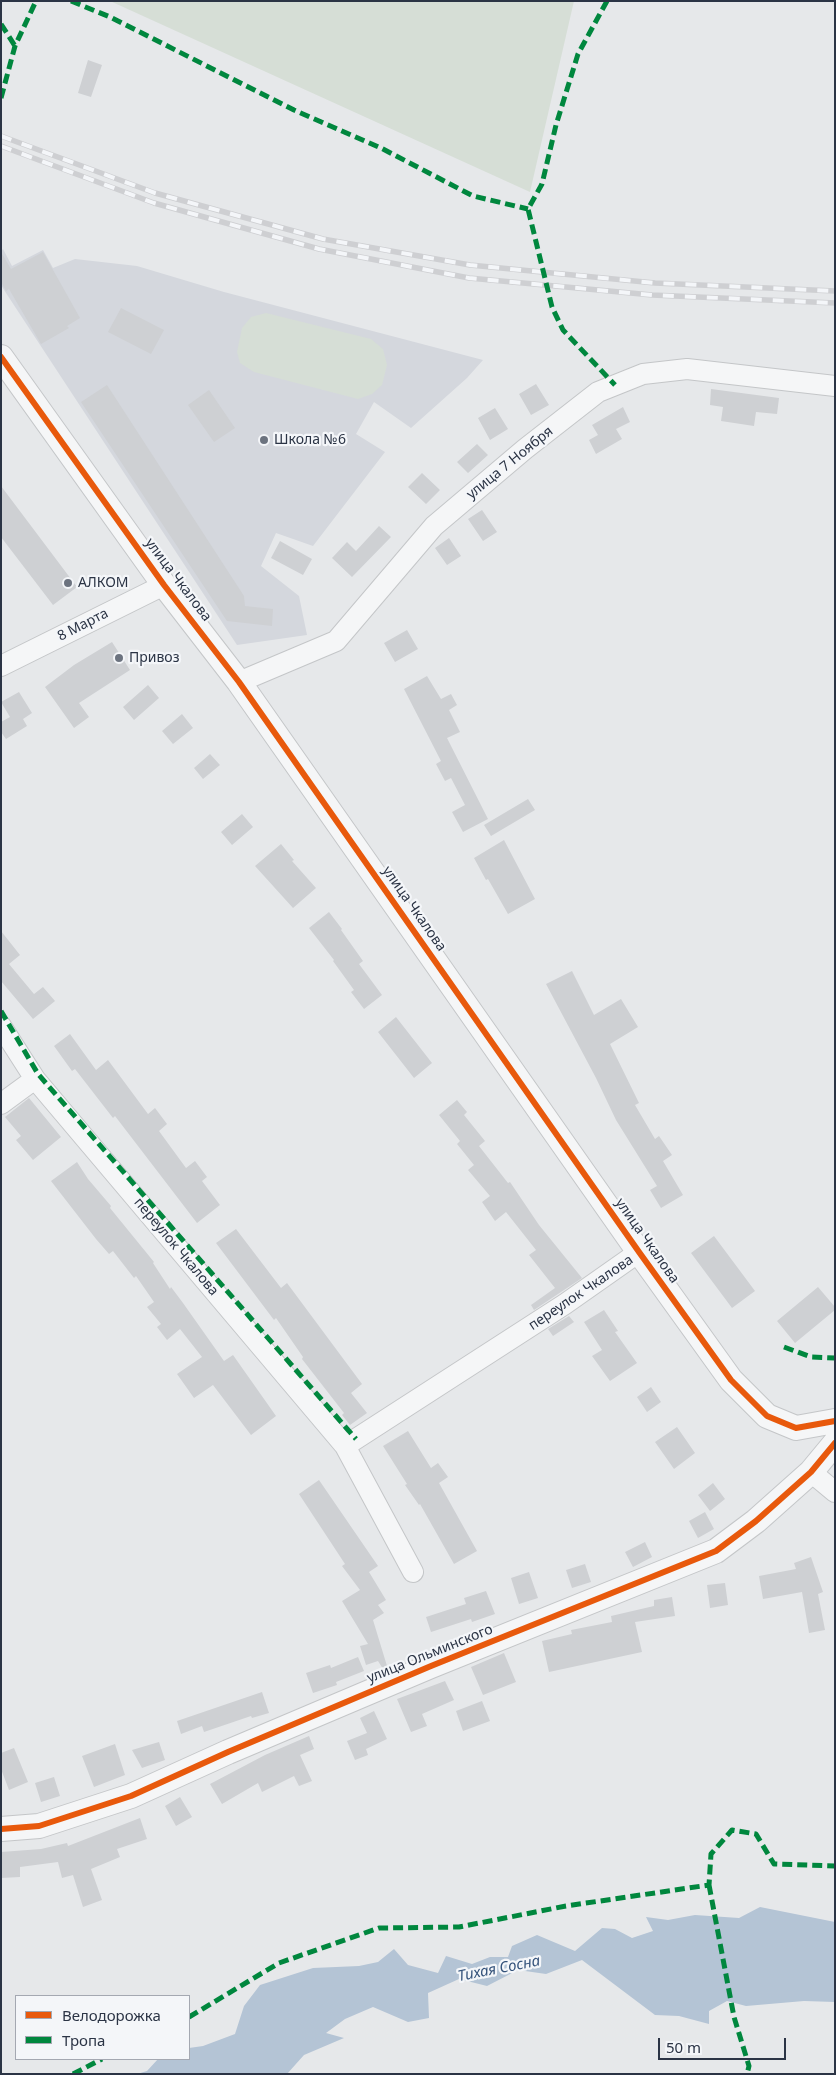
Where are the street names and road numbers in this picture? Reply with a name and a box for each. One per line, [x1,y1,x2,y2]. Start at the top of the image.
street label: улица 7 Ноября [463,423,557,503]
street label: улица Чкалова [141,535,215,625]
street label: 8 Марта [55,605,111,645]
street label: улица Чкалова [378,863,450,955]
street label: переулок Чкалова [130,1195,222,1299]
street label: улица Чкалова [611,1195,683,1287]
street label: переулок Чкалова [525,1252,637,1334]
street label: улица Ольминского [365,1621,495,1687]

